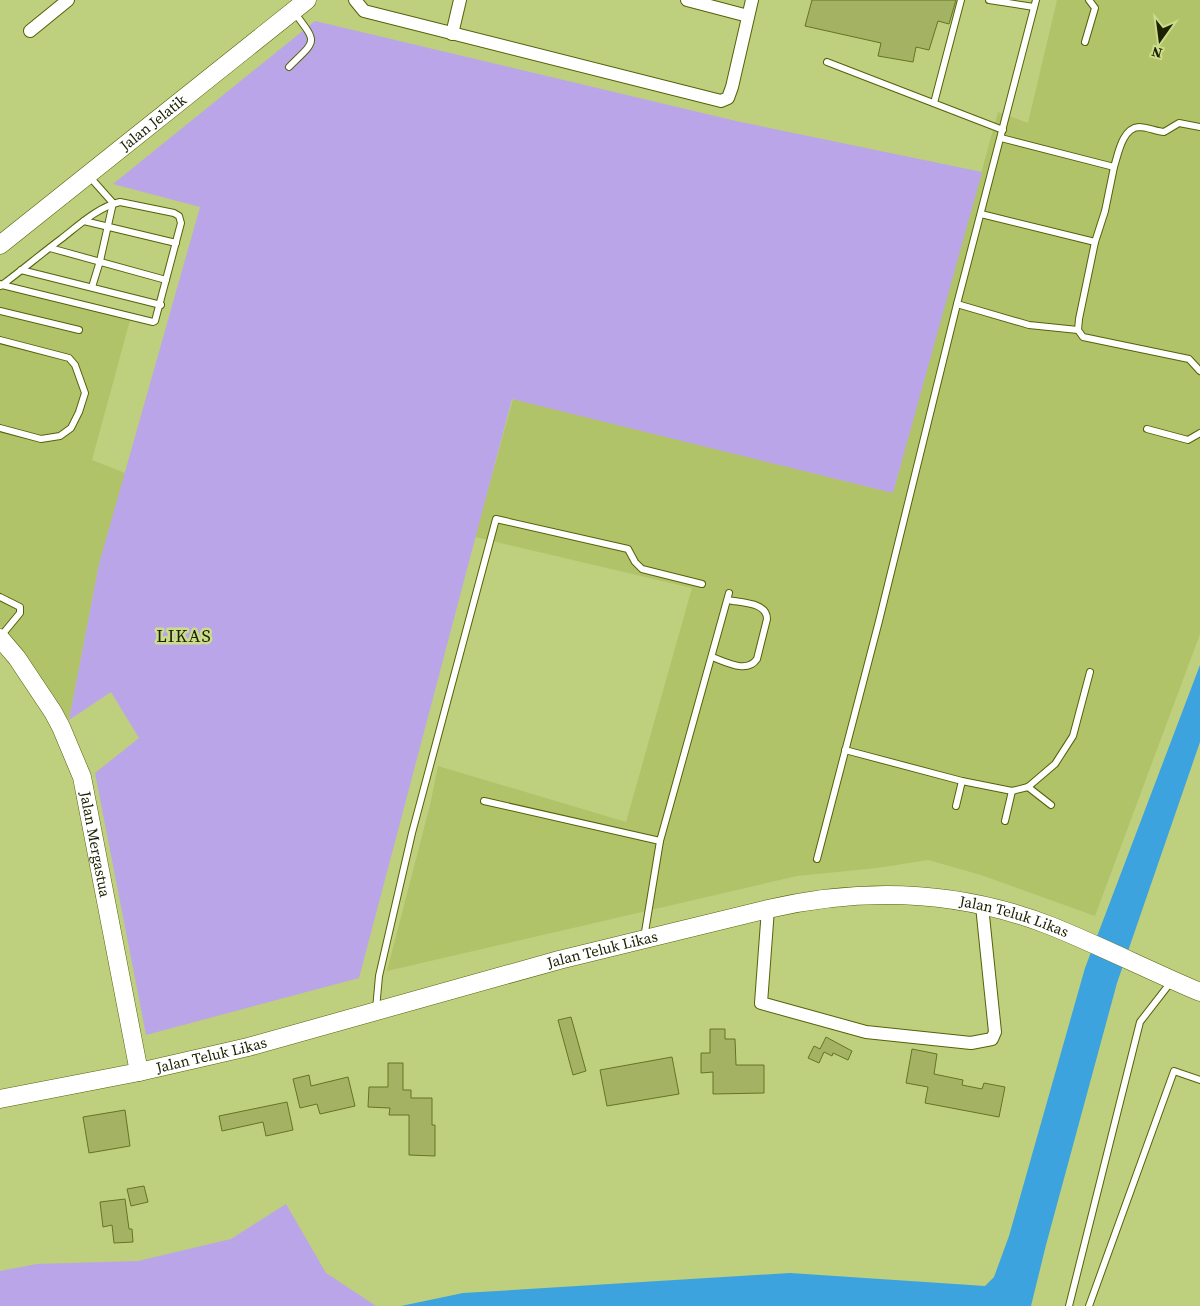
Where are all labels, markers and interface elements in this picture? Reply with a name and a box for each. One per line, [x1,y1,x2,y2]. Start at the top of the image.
north arrow [1135,15,1185,65]
text: N [1149,42,1164,64]
street label: Jalan Jelatik [114,89,191,156]
district label: LIKAS [156,623,212,648]
street label: Jalan Mergastua [75,789,116,899]
street label: Jalan Teluk Likas [957,890,1072,942]
street label: Jalan Teluk Likas [544,925,660,973]
street label: Jalan Teluk Likas [153,1031,269,1078]

